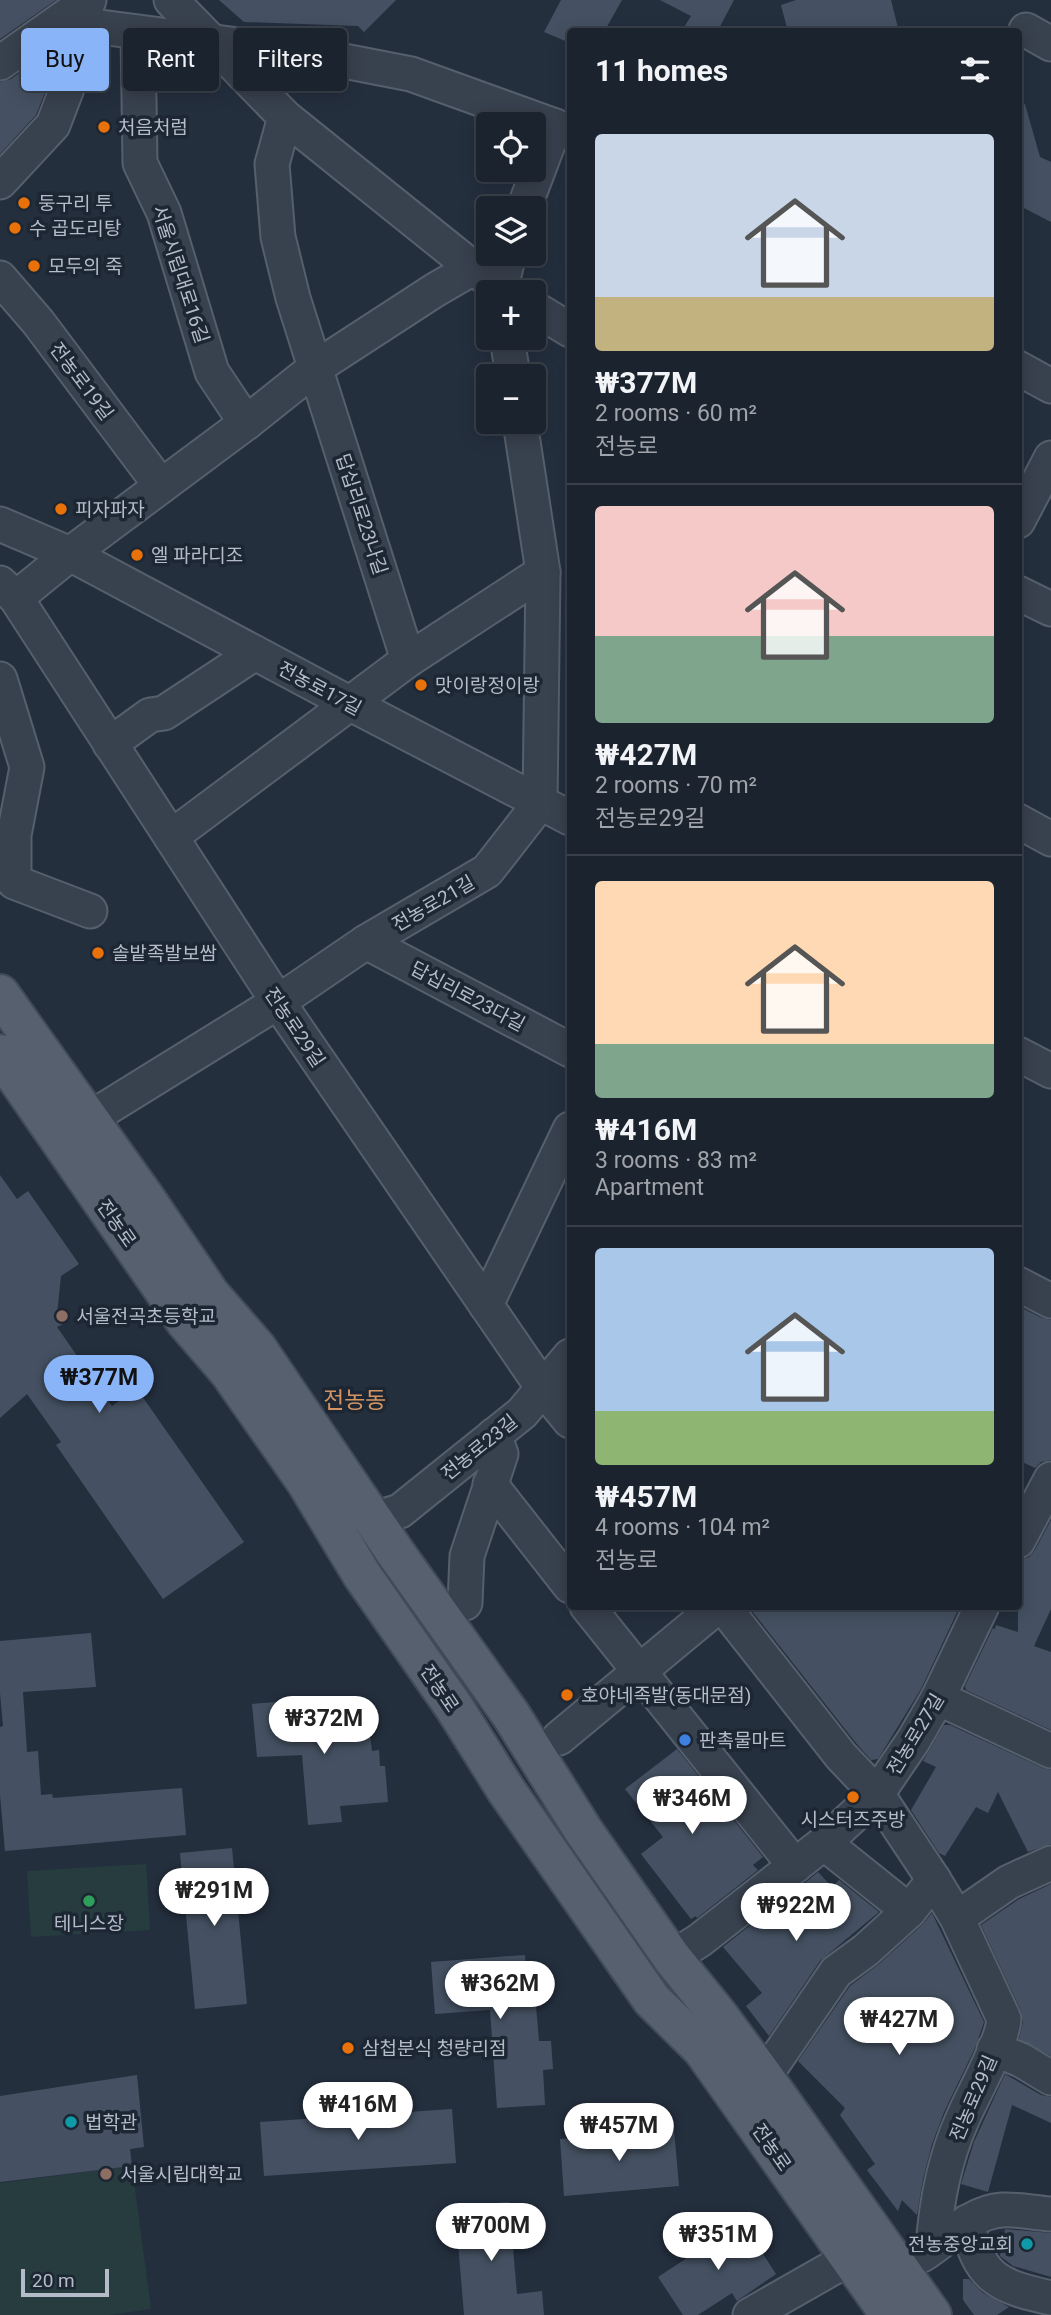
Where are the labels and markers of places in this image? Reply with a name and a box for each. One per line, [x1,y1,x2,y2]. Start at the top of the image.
place label: 처음처럼 [118,116,188,139]
marker: 처음처럼 [96,119,112,135]
place label: 둥구리 투 [38,192,113,215]
marker: 둥구리 투 [16,195,32,211]
place label: 수 곱도리탕 [29,217,122,240]
marker: 수 곱도리탕 [7,220,23,236]
place label: 모두의 죽 [48,255,123,278]
marker: 모두의 죽 [26,258,42,274]
place label: 피자파자 [75,498,145,521]
marker: 피자파자 [53,501,69,517]
place label: 엘 파라디조 [151,544,243,567]
marker: 엘 파라디조 [129,547,145,563]
place label: 맛이랑정이랑 [435,674,540,697]
marker: 맛이랑정이랑 [413,677,429,693]
place label: 솔밭족발보쌈 [112,942,217,965]
marker: 솔밭족발보쌈 [90,945,106,961]
place label: 서울전곡초등학교 [76,1305,216,1328]
marker: 서울전곡초등학교 [54,1308,70,1324]
pin: ₩377M [50,1356,148,1415]
place label: 호야네족발(동대문점) [581,1684,751,1707]
marker: 호야네족발(동대문점) [559,1687,575,1703]
pin: ₩372M [275,1696,373,1756]
place label: 판촉물마트 [699,1729,786,1752]
marker: 판촉물마트 [677,1732,693,1748]
pin: ₩346M [643,1776,741,1836]
marker: 시스터즈주방 [845,1789,861,1805]
place label: 시스터즈주방 [801,1808,905,1831]
pin: ₩291M [165,1868,263,1928]
pin: ₩922M [747,1884,845,1943]
marker: 테니스장 [81,1893,97,1909]
place label: 테니스장 [54,1912,124,1935]
pin: ₩362M [451,1962,549,2021]
pin: ₩427M [850,1997,948,2057]
place label: 삼첩분식 청량리점 [362,2037,507,2060]
marker: 삼첩분식 청량리점 [340,2040,356,2056]
pin: ₩416M [309,2082,407,2142]
pin: ₩457M [570,2104,668,2163]
place label: 법학관 [85,2111,137,2134]
marker: 법학관 [63,2114,79,2130]
place label: 서울시립대학교 [120,2163,242,2186]
marker: 서울시립대학교 [98,2166,114,2182]
pin: ₩700M [442,2204,540,2263]
pin: ₩351M [669,2212,767,2272]
place label: 전농중앙교회 [908,2233,1013,2256]
marker: 전농중앙교회 [1019,2236,1035,2252]

